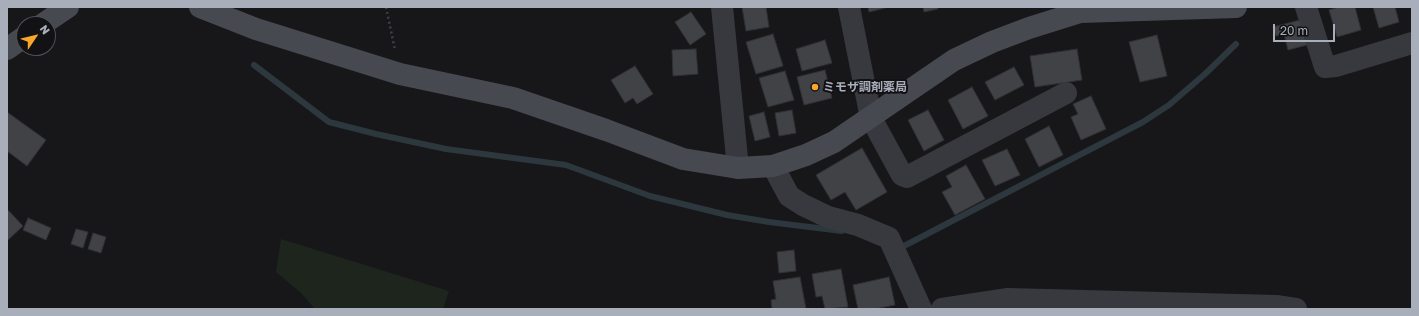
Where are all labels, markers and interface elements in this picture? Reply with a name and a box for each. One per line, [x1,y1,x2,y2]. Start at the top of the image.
north arrow [16,16,56,56]
scale bar [1275,16,1337,42]
text: N [38,22,53,37]
text: 20 m [1280,23,1308,38]
place label: ミモザ調剤薬局 [823,80,907,94]
marker: ミモザ調剤薬局 [810,82,820,92]

